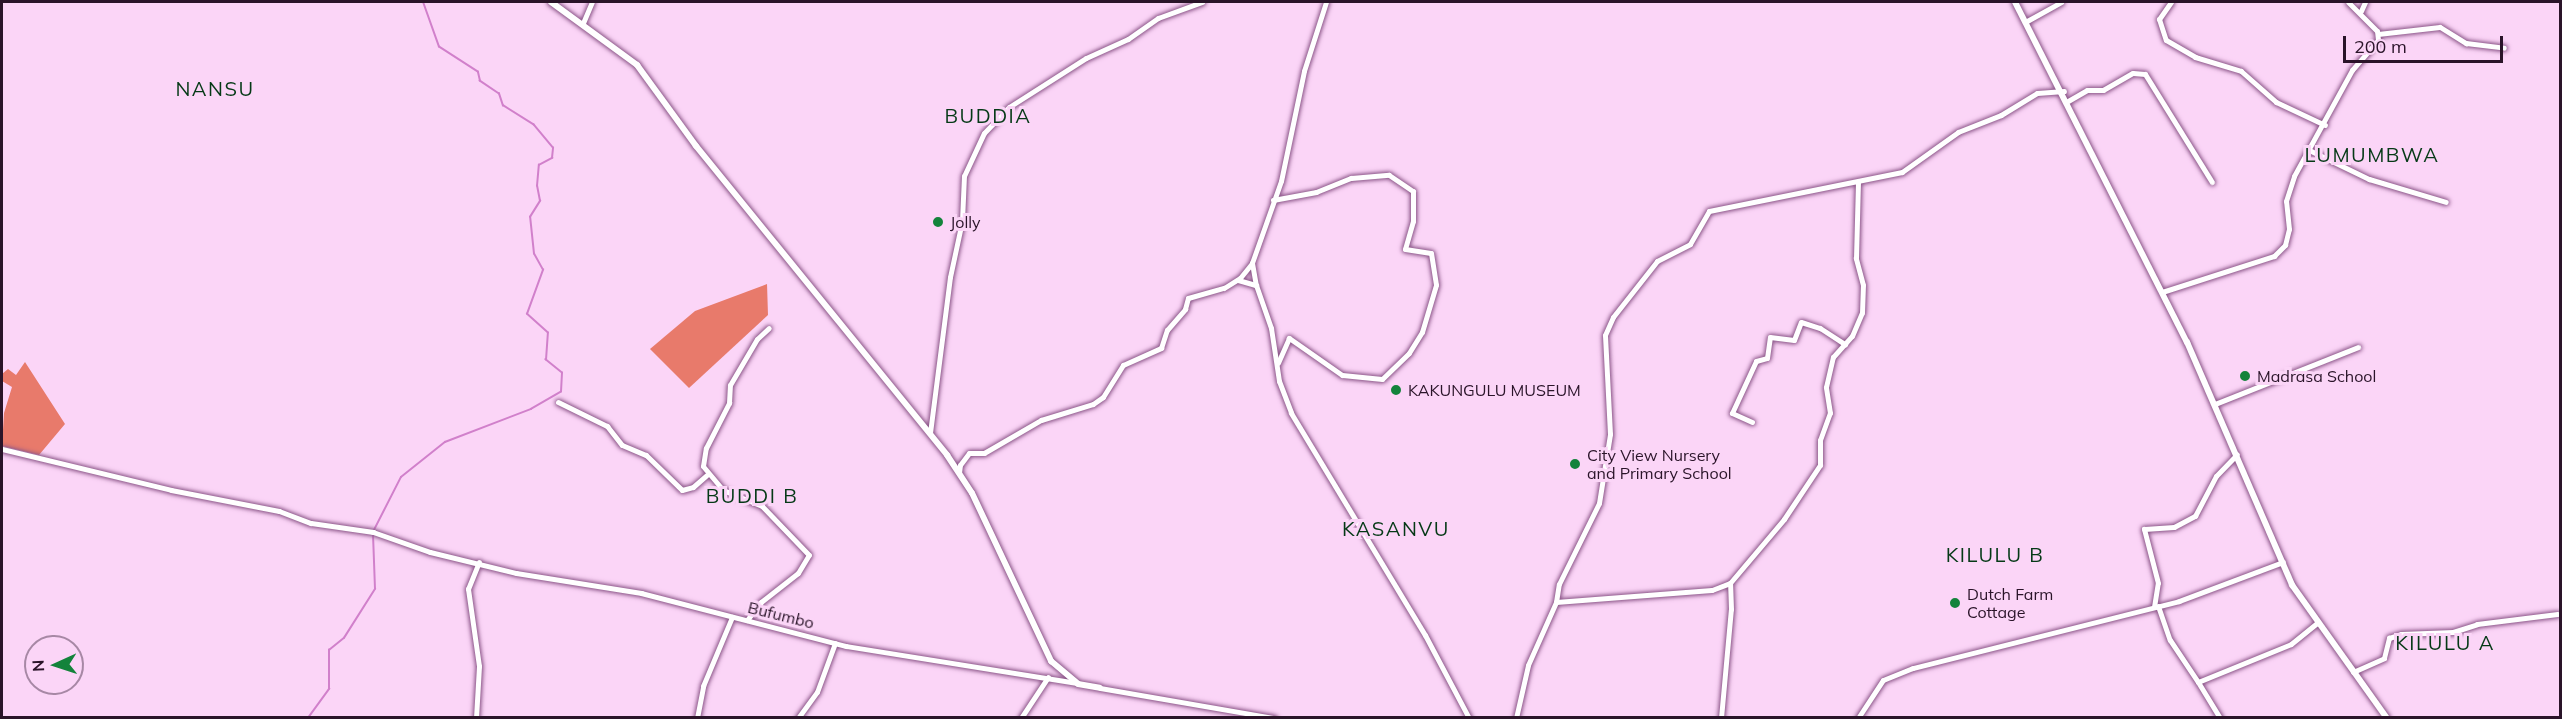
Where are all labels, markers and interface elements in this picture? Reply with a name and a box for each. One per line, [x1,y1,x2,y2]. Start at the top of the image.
scale bar [2346,24,2506,62]
text: 200 m [2354,35,2407,58]
district label: NANSU [175,76,255,100]
district label: BUDDIA [945,103,1031,127]
district label: LUMUMBWA [2304,142,2440,166]
place label: Jolly [950,212,981,232]
marker: Jolly [931,215,945,229]
place label: Madrasa School [2257,366,2376,386]
marker: Madrasa School [2238,369,2252,383]
place label: KAKUNGULU MUSEUM [1408,380,1581,400]
marker: KAKUNGULU MUSEUM [1389,383,1403,397]
place label: City View Nursery and Primary School [1587,445,1732,483]
marker: City View Nursery and Primary School [1568,457,1582,471]
district label: BUDDI B [706,483,798,507]
district label: KASANVU [1342,516,1450,540]
district label: KILULU B [1946,542,2044,566]
place label: Dutch Farm Cottage [1967,584,2053,622]
marker: Dutch Farm Cottage [1948,596,1962,610]
street label: Bufumbo [746,598,816,632]
district label: KILULU A [2395,630,2495,654]
north arrow [24,635,84,695]
text: N [28,659,48,672]

